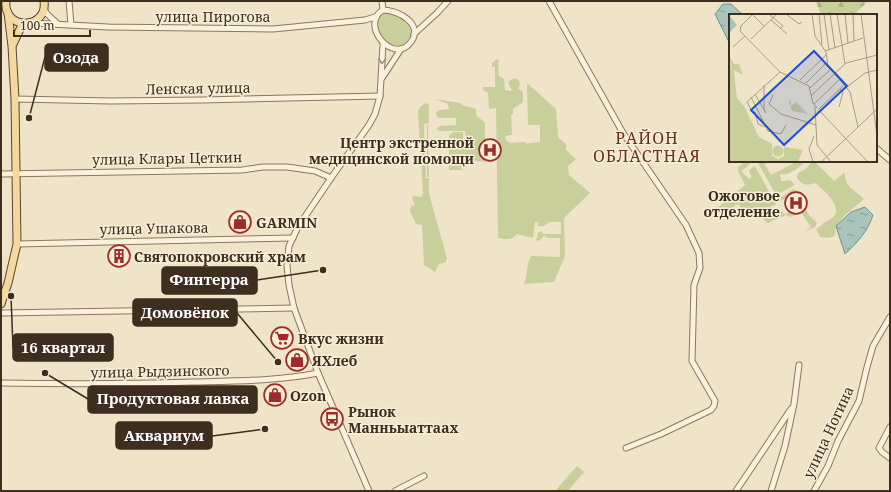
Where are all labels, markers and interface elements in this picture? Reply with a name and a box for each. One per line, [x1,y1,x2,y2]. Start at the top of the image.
street label: улица Пирогова [156,7,270,26]
scale bar [14,12,90,38]
inset map [729,14,877,162]
text: 100 m [20,17,55,34]
callout: Озода [45,44,108,71]
text: Озода [53,47,99,67]
one-way arrow [378,58,386,64]
street label: Ленская улица [145,78,251,98]
district label: РАЙОН ОБЛАСТНАЯ [593,127,701,167]
place label: Центр экстренной медицинской помощи [309,133,474,168]
hospital icon: Центр экстренной медицинской помощи [477,137,503,163]
street label: улица Клары Цеткин [92,147,242,169]
place label: Ожоговое отделение [704,186,780,221]
hospital icon: Ожоговое отделение [783,190,809,216]
shop icon: GARMIN [227,209,253,235]
place label: GARMIN [256,213,317,232]
street label: улица Ушакова [99,218,209,238]
building icon: Святопокровский храм [106,243,132,269]
place label: Святопокровский храм [134,247,306,266]
callout: Финтерра [162,267,257,294]
text: Финтерра [169,269,249,289]
callout: Домовёнок [133,299,237,326]
text: Домовёнок [141,302,230,322]
supermarket icon: Вкус жизни [269,325,295,351]
place label: Вкус жизни [298,329,384,348]
callout: 16 квартал [13,334,113,361]
text: 16 квартал [21,337,106,357]
shop icon: ЯХлеб [284,347,310,373]
place label: ЯХлеб [311,351,357,370]
street label: улица Рыдзинского [90,360,230,382]
shop icon: Ozon [262,382,288,408]
street label: улица Ногина [798,383,858,481]
callout: Продуктовая лавка [88,386,257,413]
place label: Ozon [290,386,326,405]
text: Продуктовая лавка [97,388,249,408]
place label: Рынок Манньыаттаах [348,402,459,437]
bus stop icon: Рынок Манньыаттаах [319,406,345,432]
callout: Аквариум [116,422,212,449]
text: Аквариум [124,425,204,445]

